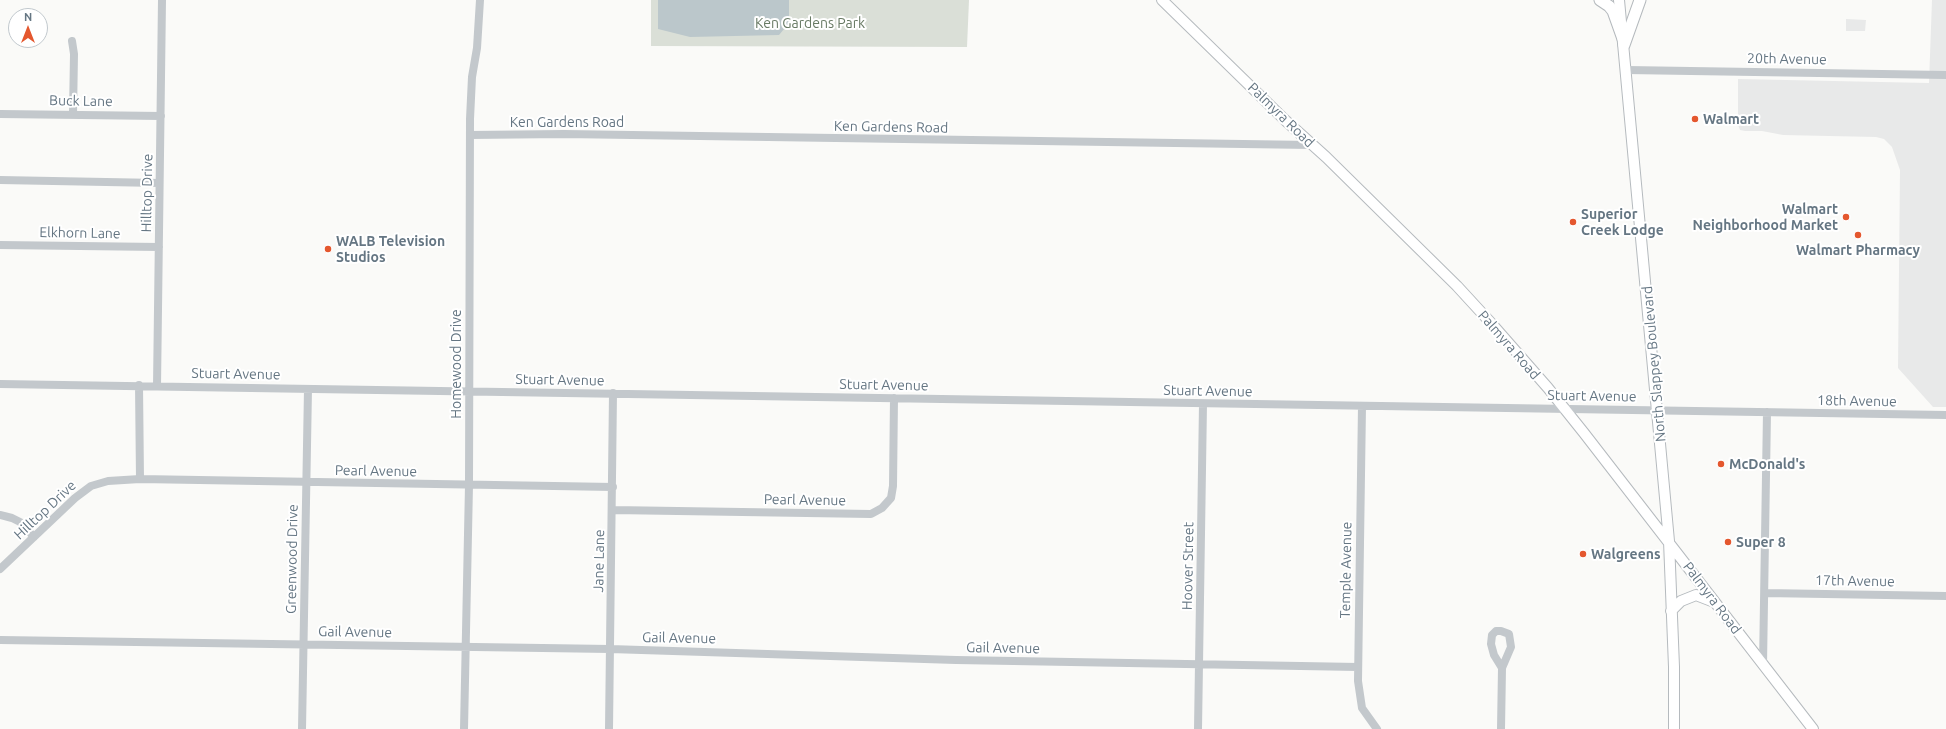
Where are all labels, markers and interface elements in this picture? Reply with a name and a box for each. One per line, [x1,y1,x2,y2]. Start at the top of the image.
north arrow [8,8,48,48]
text: N [24,11,32,23]
park label: Ken Gardens Park [755,15,865,31]
street label: 20th Avenue [1747,50,1827,68]
street label: Palmyra Road [1244,79,1318,151]
street label: Buck Lane [49,92,113,110]
place label: Walmart [1703,111,1759,127]
street label: Ken Gardens Road [510,114,624,130]
marker: Walmart [1690,114,1700,124]
street label: Ken Gardens Road [834,118,948,136]
street label: Hilltop Drive [138,154,156,232]
place label: Walmart Neighborhood Market [1693,201,1838,234]
place label: Superior Creek Lodge [1581,206,1664,238]
marker: Walmart Neighborhood Market [1841,212,1851,222]
marker: Superior Creek Lodge [1568,217,1578,227]
street label: Elkhorn Lane [39,224,121,242]
marker: Walmart Pharmacy [1853,230,1863,240]
place label: WALB Television Studios [336,233,445,266]
place label: Walmart Pharmacy [1796,242,1920,258]
marker: WALB Television Studios [323,244,333,254]
street label: North Slappey Boulevard [1639,285,1669,443]
street label: Palmyra Road [1474,307,1544,383]
street label: Homewood Drive [448,309,464,419]
street label: Stuart Avenue [191,365,281,383]
street label: Stuart Avenue [515,371,605,389]
street label: Stuart Avenue [839,376,929,394]
street label: Stuart Avenue [1163,382,1253,400]
street label: Stuart Avenue [1547,387,1637,405]
street label: 18th Avenue [1817,392,1897,410]
place label: McDonald's [1729,456,1805,472]
marker: McDonald's [1716,459,1726,469]
street label: Pearl Avenue [335,462,417,480]
street label: Hilltop Drive [11,477,79,543]
street label: Pearl Avenue [764,491,846,509]
street label: Greenwood Drive [283,504,301,614]
street label: Temple Avenue [1337,521,1355,619]
street label: Hoover Street [1179,522,1197,610]
street label: Jane Lane [590,529,608,593]
place label: Super 8 [1736,534,1786,550]
marker: Super 8 [1723,537,1733,547]
place label: Walgreens [1591,546,1660,562]
marker: Walgreens [1578,549,1588,559]
street label: Palmyra Road [1679,559,1745,637]
street label: 17th Avenue [1815,572,1895,590]
street label: Gail Avenue [318,623,392,641]
street label: Gail Avenue [642,629,716,647]
street label: Gail Avenue [966,639,1040,657]

